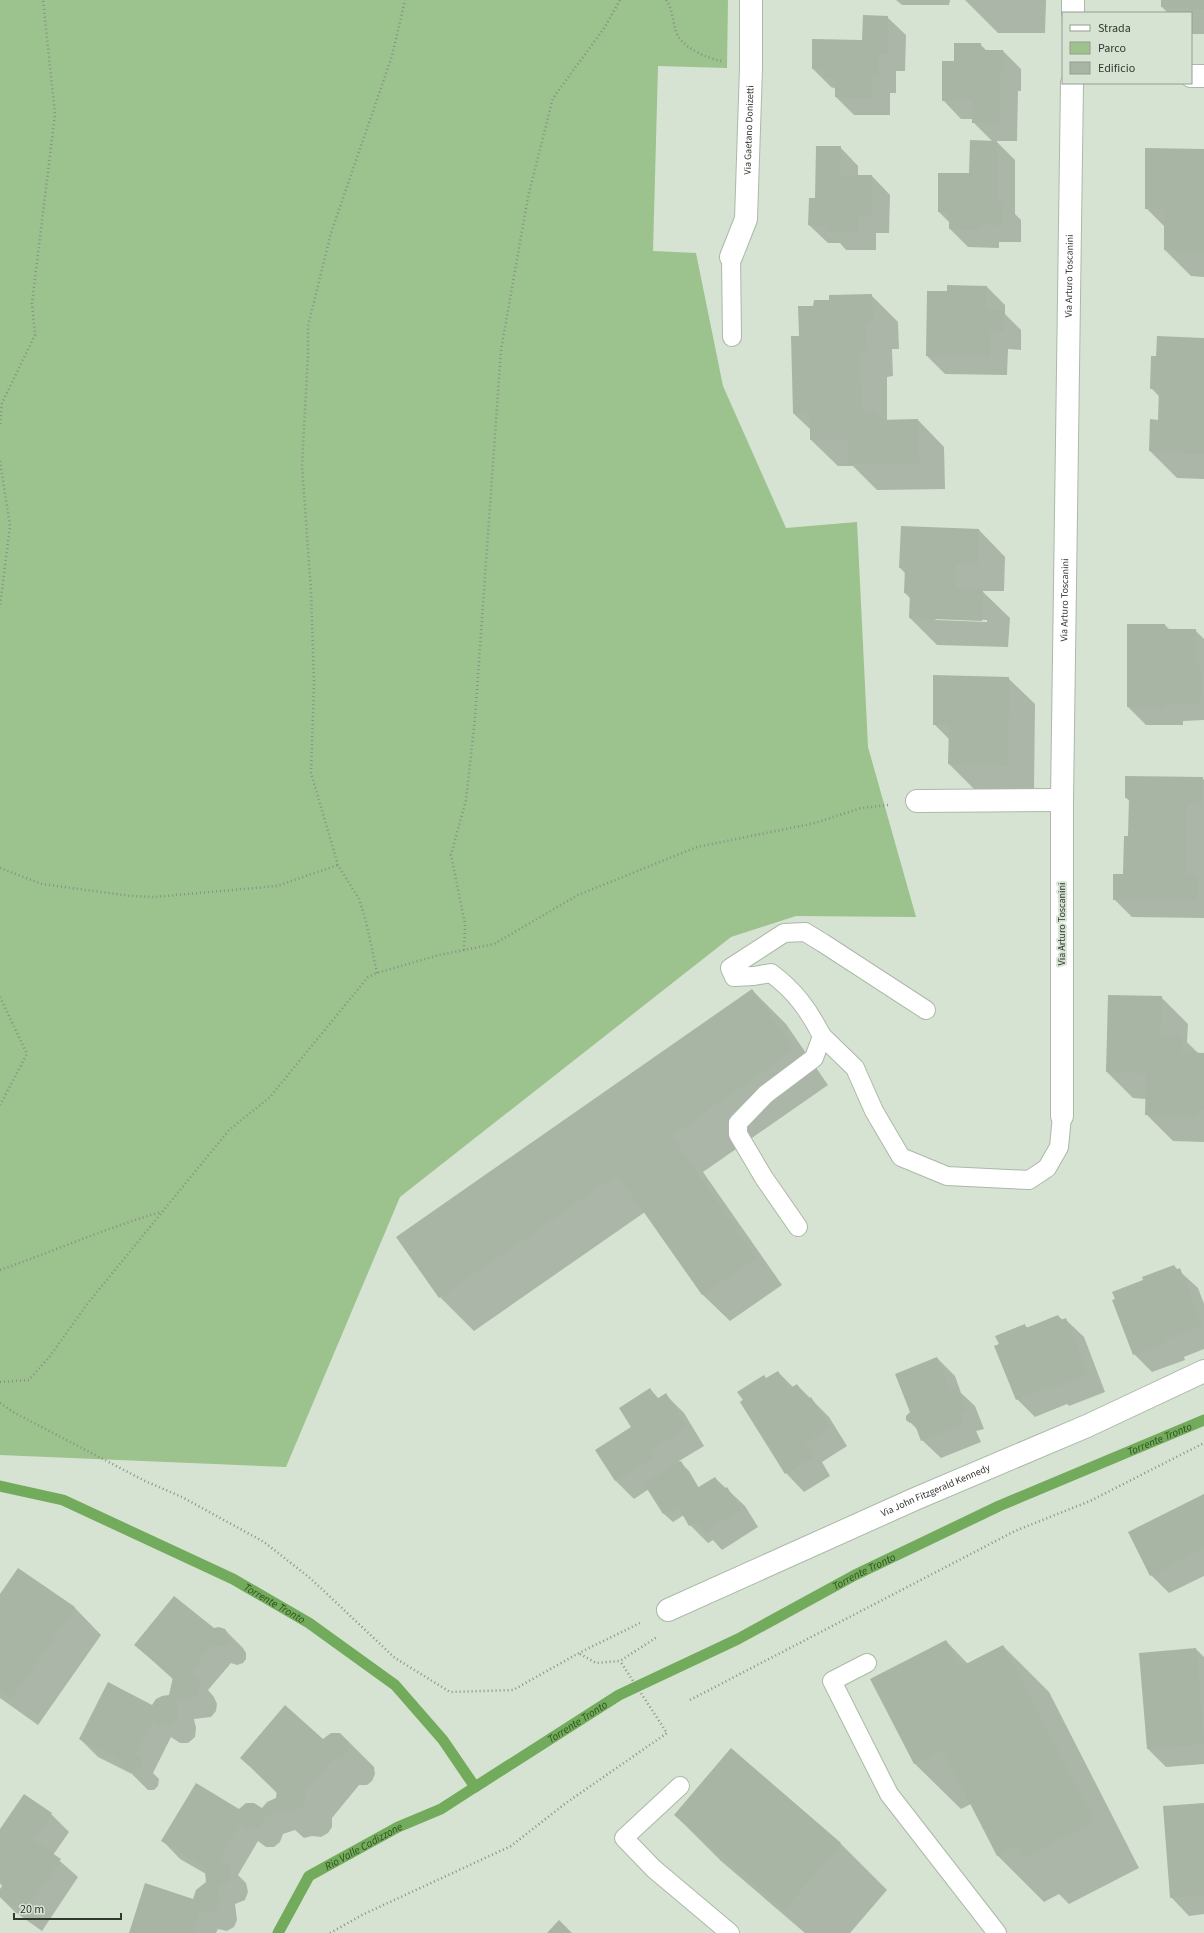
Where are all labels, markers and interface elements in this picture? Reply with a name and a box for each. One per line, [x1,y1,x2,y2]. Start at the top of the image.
legend [1062,12,1192,84]
text: Strada [1098,20,1131,37]
text: Parco [1098,40,1126,57]
text: Edificio [1098,60,1135,77]
street label: Via Gaetano Donizetti [740,85,757,175]
street label: Via Arturo Toscanini [1062,234,1077,318]
street label: Via Arturo Toscanini [1057,558,1072,642]
street label: Via Arturo Toscanini [1055,883,1069,965]
water label: Torrente Tronto [1125,1418,1194,1459]
street label: Via John Fitzgerald Kennedy [879,1461,993,1520]
water label: Torrente Tronto [830,1549,898,1594]
water label: Torrente Tronto [241,1579,308,1627]
water label: Torrente Tronto [544,1697,611,1747]
water label: Rio Valle Cadizzone [322,1819,404,1874]
scale bar [14,1895,121,1921]
text: 20 m [20,1901,44,1918]

